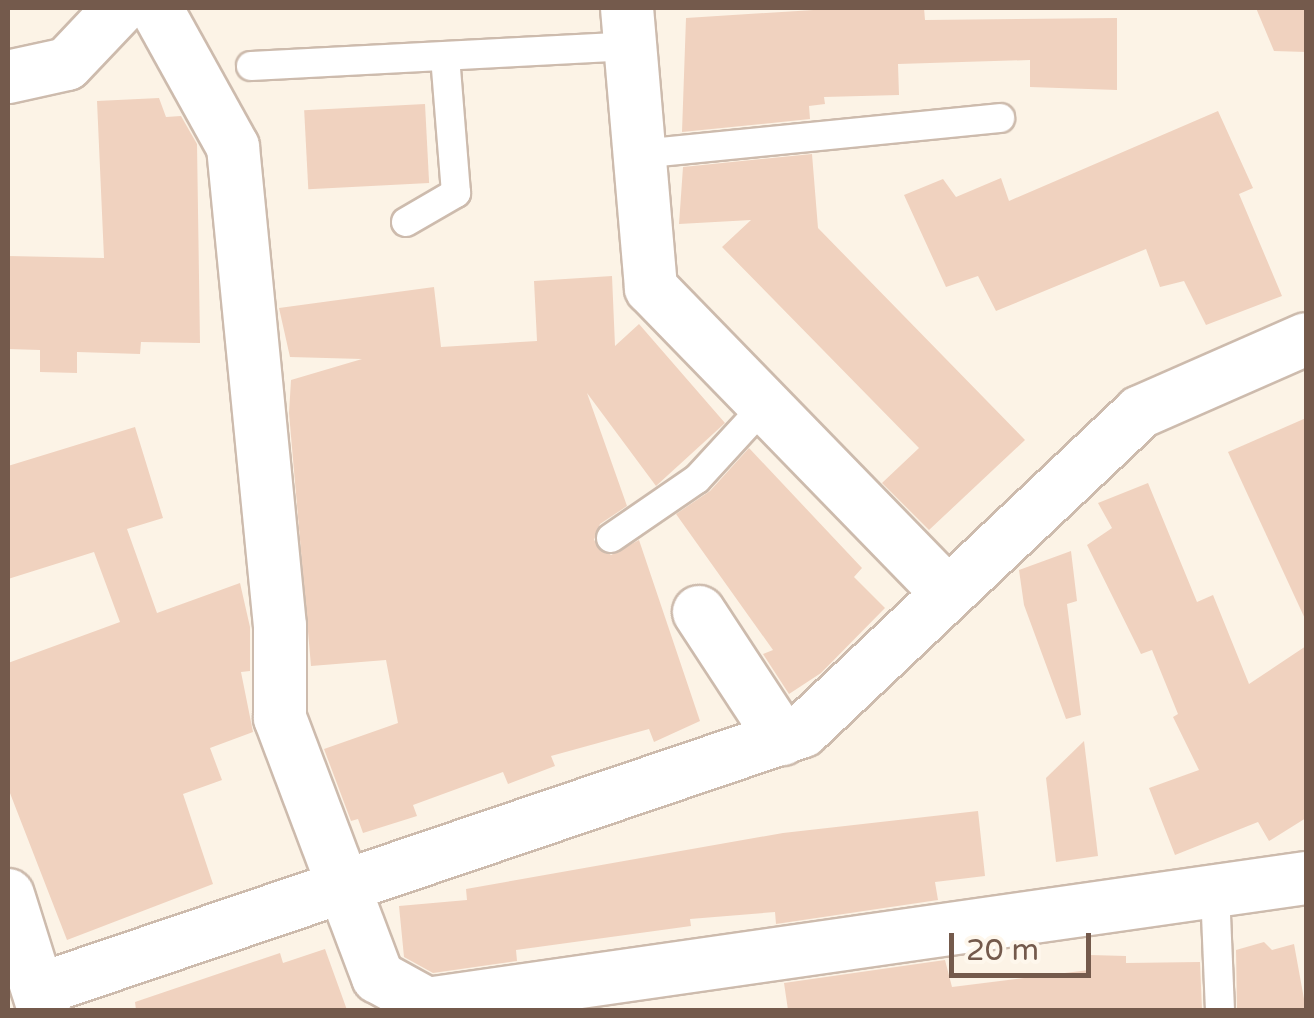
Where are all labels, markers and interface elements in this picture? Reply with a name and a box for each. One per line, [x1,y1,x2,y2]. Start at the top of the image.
scale bar [954,913,1096,975]
text: 20 m [966,932,1039,969]

